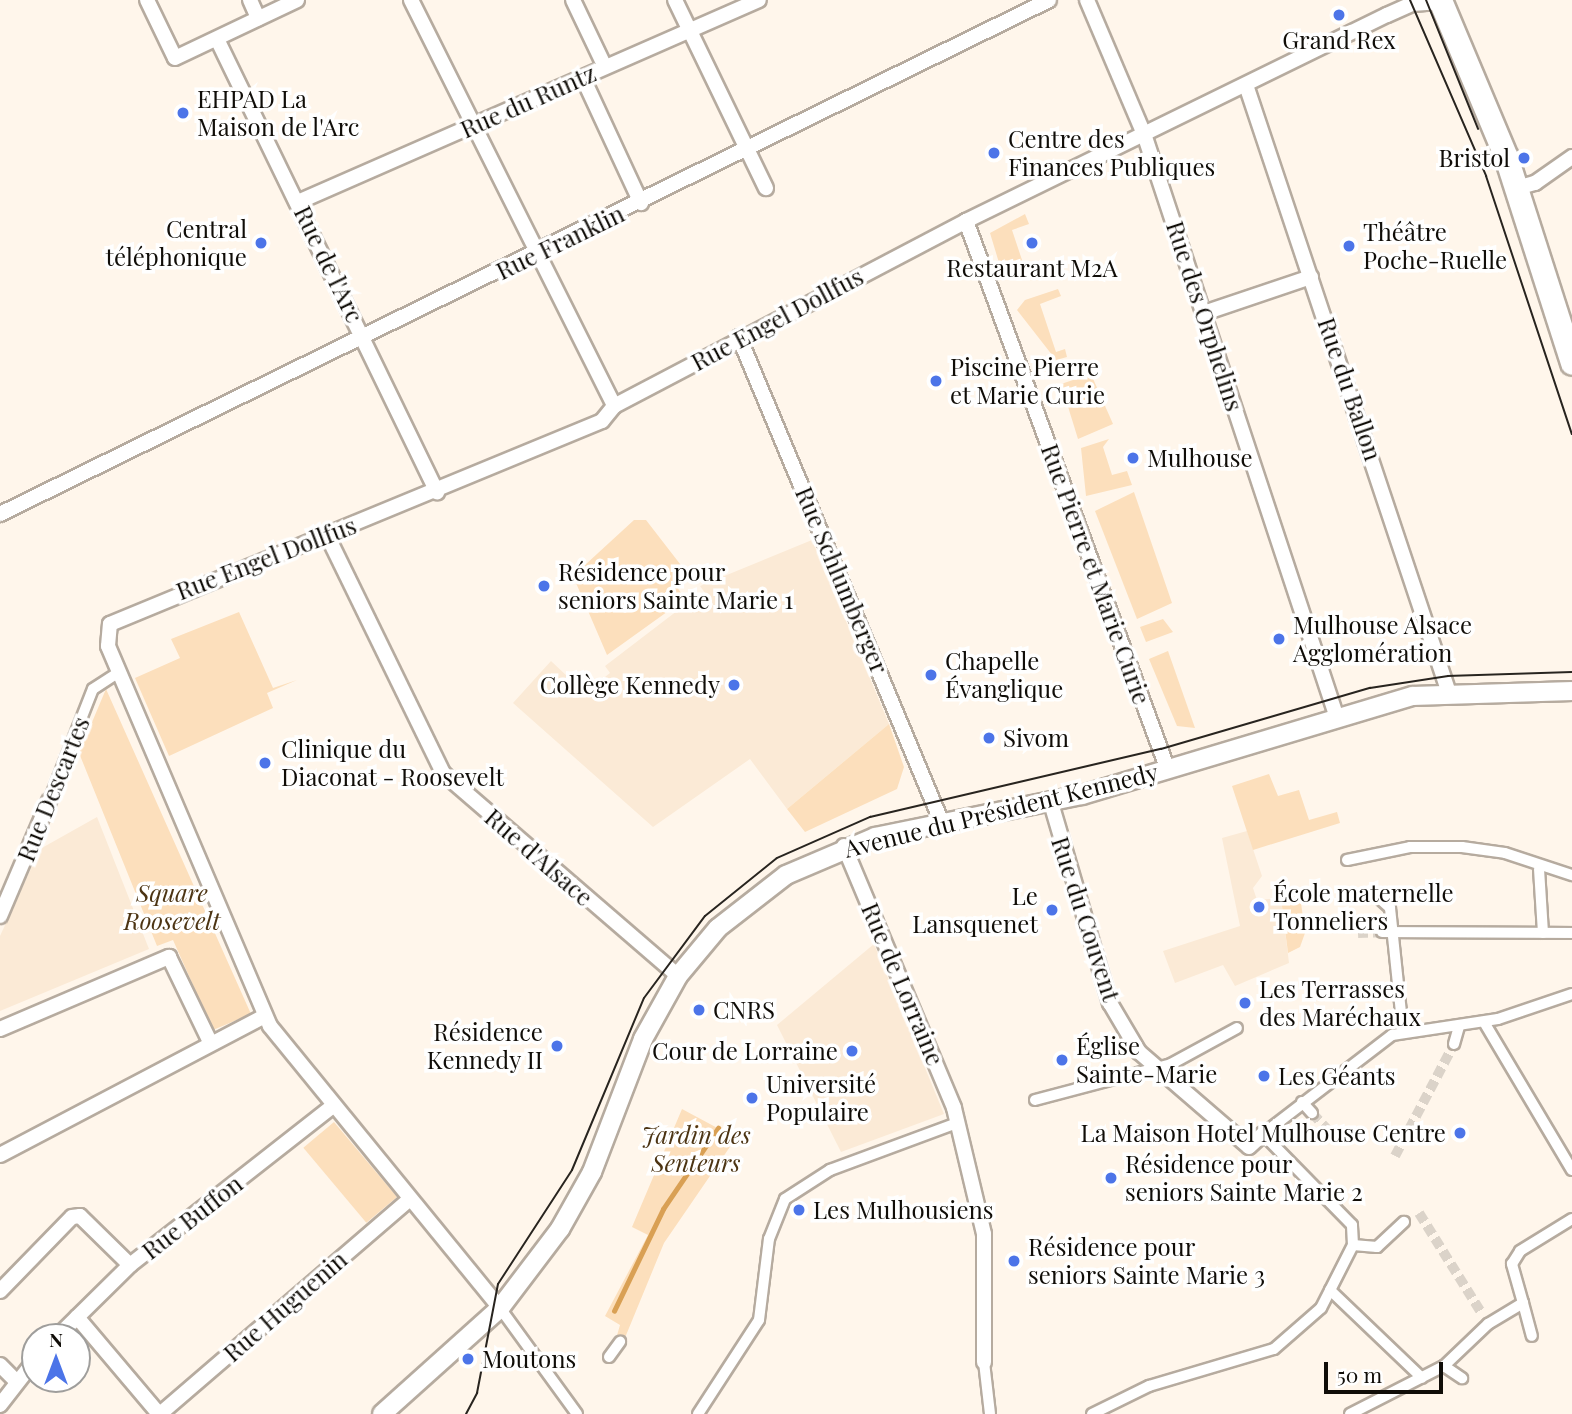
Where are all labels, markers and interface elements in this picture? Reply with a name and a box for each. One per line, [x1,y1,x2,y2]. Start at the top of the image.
marker: Grand Rex [1331,7,1347,23]
place label: Grand Rex [1282,26,1396,54]
street label: Rue du Runtz [456,58,600,144]
place label: EHPAD La Maison de l'Arc [197,85,360,141]
marker: EHPAD La Maison de l'Arc [175,105,191,121]
place label: Centre des Finances Publiques [1008,125,1215,181]
place label: Bristol [1438,144,1510,172]
marker: Centre des Finances Publiques [986,145,1002,161]
marker: Bristol [1516,150,1532,166]
street label: Rue Franklin [491,199,629,285]
street label: Rue de l'Arc [288,201,370,327]
place label: Central téléphonique [105,215,247,271]
street label: Rue des Orphelins [1161,217,1249,415]
place label: Théâtre Poche-Ruelle [1363,218,1507,274]
marker: Central téléphonique [253,235,269,251]
marker: Restaurant M2A [1024,235,1040,251]
marker: Théâtre Poche-Ruelle [1341,238,1357,254]
place label: Restaurant M2A [946,254,1118,282]
street label: Rue Engel Dollfus [686,262,868,376]
street label: Rue du Ballon [1312,314,1388,464]
place label: Piscine Pierre et Marie Curie [950,353,1105,409]
marker: Piscine Pierre et Marie Curie [928,373,944,389]
street label: Rue Pierre et Marie Curie [1035,440,1157,708]
place label: Mulhouse [1147,444,1253,472]
marker: Mulhouse [1125,450,1141,466]
street label: Rue Schlumberger [790,482,894,678]
street label: Rue Engel Dollfus [172,510,360,606]
place label: Résidence pour seniors Sainte Marie 1 [558,558,793,614]
marker: Résidence pour seniors Sainte Marie 1 [536,578,552,594]
place label: Mulhouse Alsace Agglomération [1293,611,1473,667]
marker: Mulhouse Alsace Agglomération [1271,631,1287,647]
place label: Chapelle Évanglique [945,647,1063,703]
marker: Chapelle Évanglique [923,667,939,683]
place label: Collège Kennedy [540,671,720,699]
marker: Collège Kennedy [726,677,742,693]
street label: Rue Descartes [11,712,95,866]
place label: Sivom [1003,724,1069,752]
marker: Sivom [981,730,997,746]
place label: Clinique du Diaconat - Roosevelt [281,735,505,791]
marker: Clinique du Diaconat - Roosevelt [255,753,275,773]
street label: Avenue du Président Kennedy [841,757,1161,863]
street label: Rue d'Alsace [479,802,599,912]
street label: Rue du Couvent [1046,833,1126,1005]
park label: Square Roosevelt [124,879,220,935]
place label: École maternelle Tonneliers [1273,879,1454,935]
place label: Le Lansquenet [912,882,1038,938]
street label: Rue de Lorraine [856,898,950,1070]
marker: École maternelle Tonneliers [1251,899,1267,915]
marker: Le Lansquenet [1044,902,1060,918]
place label: Les Terrasses des Maréchaux [1259,975,1421,1031]
marker: Les Terrasses des Maréchaux [1237,995,1253,1011]
place label: CNRS [713,996,775,1024]
marker: CNRS [691,1002,707,1018]
place label: Résidence Kennedy II [426,1018,543,1074]
place label: Église Sainte-Marie [1076,1032,1217,1088]
place label: Cour de Lorraine [652,1037,838,1065]
marker: Résidence Kennedy II [549,1038,565,1054]
marker: Cour de Lorraine [844,1043,860,1059]
marker: Église Sainte-Marie [1054,1052,1070,1068]
place label: Les Géants [1278,1062,1395,1090]
marker: Les Géants [1256,1068,1272,1084]
place label: Université Populaire [766,1070,876,1126]
marker: Université Populaire [744,1090,760,1106]
place label: La Maison Hotel Mulhouse Centre [1080,1119,1446,1147]
park label: Jardin des Senteurs [641,1121,751,1177]
marker: La Maison Hotel Mulhouse Centre [1452,1125,1468,1141]
place label: Résidence pour seniors Sainte Marie 2 [1125,1150,1363,1206]
street label: Rue Buffon [136,1169,248,1265]
marker: Résidence pour seniors Sainte Marie 2 [1103,1170,1119,1186]
place label: Les Mulhousiens [813,1196,994,1224]
marker: Les Mulhousiens [791,1202,807,1218]
place label: Résidence pour seniors Sainte Marie 3 [1028,1233,1265,1289]
street label: Rue Huguenin [217,1245,353,1367]
marker: Résidence pour seniors Sainte Marie 3 [1006,1253,1022,1269]
north arrow [21,1323,91,1393]
text: N [49,1326,63,1352]
place label: Moutons [482,1345,576,1373]
scale bar [1327,1348,1446,1392]
marker: Moutons [460,1351,476,1367]
text: 50 m [1337,1360,1382,1388]

